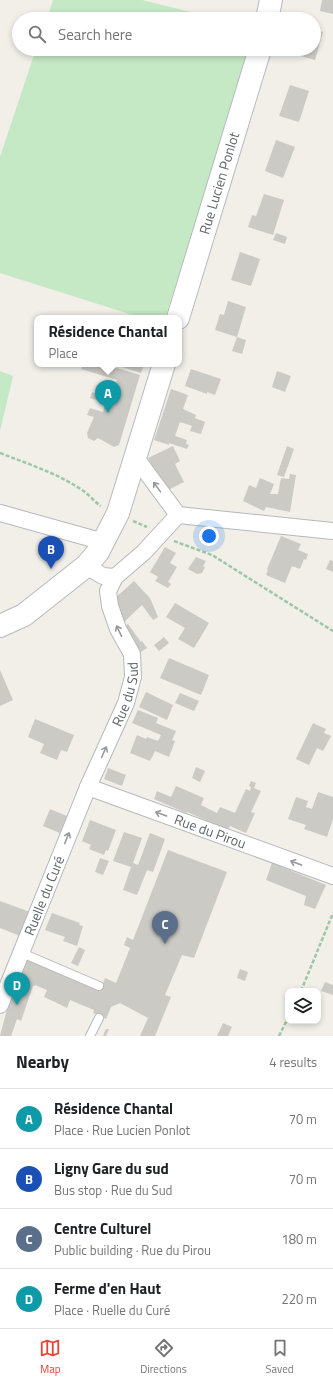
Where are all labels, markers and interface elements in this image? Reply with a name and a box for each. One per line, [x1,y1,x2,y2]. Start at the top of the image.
search box [12,12,321,56]
icon: search [26,23,48,45]
text: Search here [58,23,132,46]
street label: Rue Lucien Ponlot [193,129,244,237]
popup [34,315,182,367]
text: Résidence Chantal [48,320,168,343]
text: Place [48,343,78,363]
pin: A [95,380,121,413]
one-way arrow [153,481,161,492]
your location [199,526,219,546]
pin: B [38,536,64,569]
one-way arrow [115,625,122,637]
street label: Rue du Sud [106,662,143,730]
one-way arrow [101,746,108,758]
street label: Rue du Pirou [171,808,249,854]
one-way arrow [155,809,167,817]
one-way arrow [64,833,72,845]
street label: Ruelle du Curé [18,852,69,938]
one-way arrow [291,858,303,866]
pin: C [152,911,178,944]
pin: D [4,972,30,1005]
map controls [285,988,321,1024]
button: layers [285,988,321,1024]
text: Nearby [16,1049,69,1075]
text: 4 results [269,1052,317,1072]
text: Résidence Chantal [54,1097,173,1120]
text: A [25,1109,33,1129]
text: 70 m [289,1109,317,1129]
text: Place · Rue Lucien Ponlot [54,1120,190,1140]
text: Ligny Gare du sud [54,1157,169,1180]
text: B [25,1169,33,1189]
text: 70 m [289,1169,317,1189]
text: Bus stop · Rue du Sud [54,1180,172,1200]
text: Centre Culturel [54,1217,151,1240]
text: C [25,1229,33,1249]
text: 180 m [281,1229,317,1249]
text: Public building · Rue du Pirou [54,1240,211,1260]
text: Ferme d'en Haut [54,1277,161,1300]
text: D [25,1289,33,1309]
text: 220 m [281,1289,317,1309]
text: Place · Ruelle du Curé [54,1300,170,1320]
tab: Map [39,1337,61,1377]
tab: Directions [140,1337,187,1377]
tab: Saved [266,1337,294,1377]

